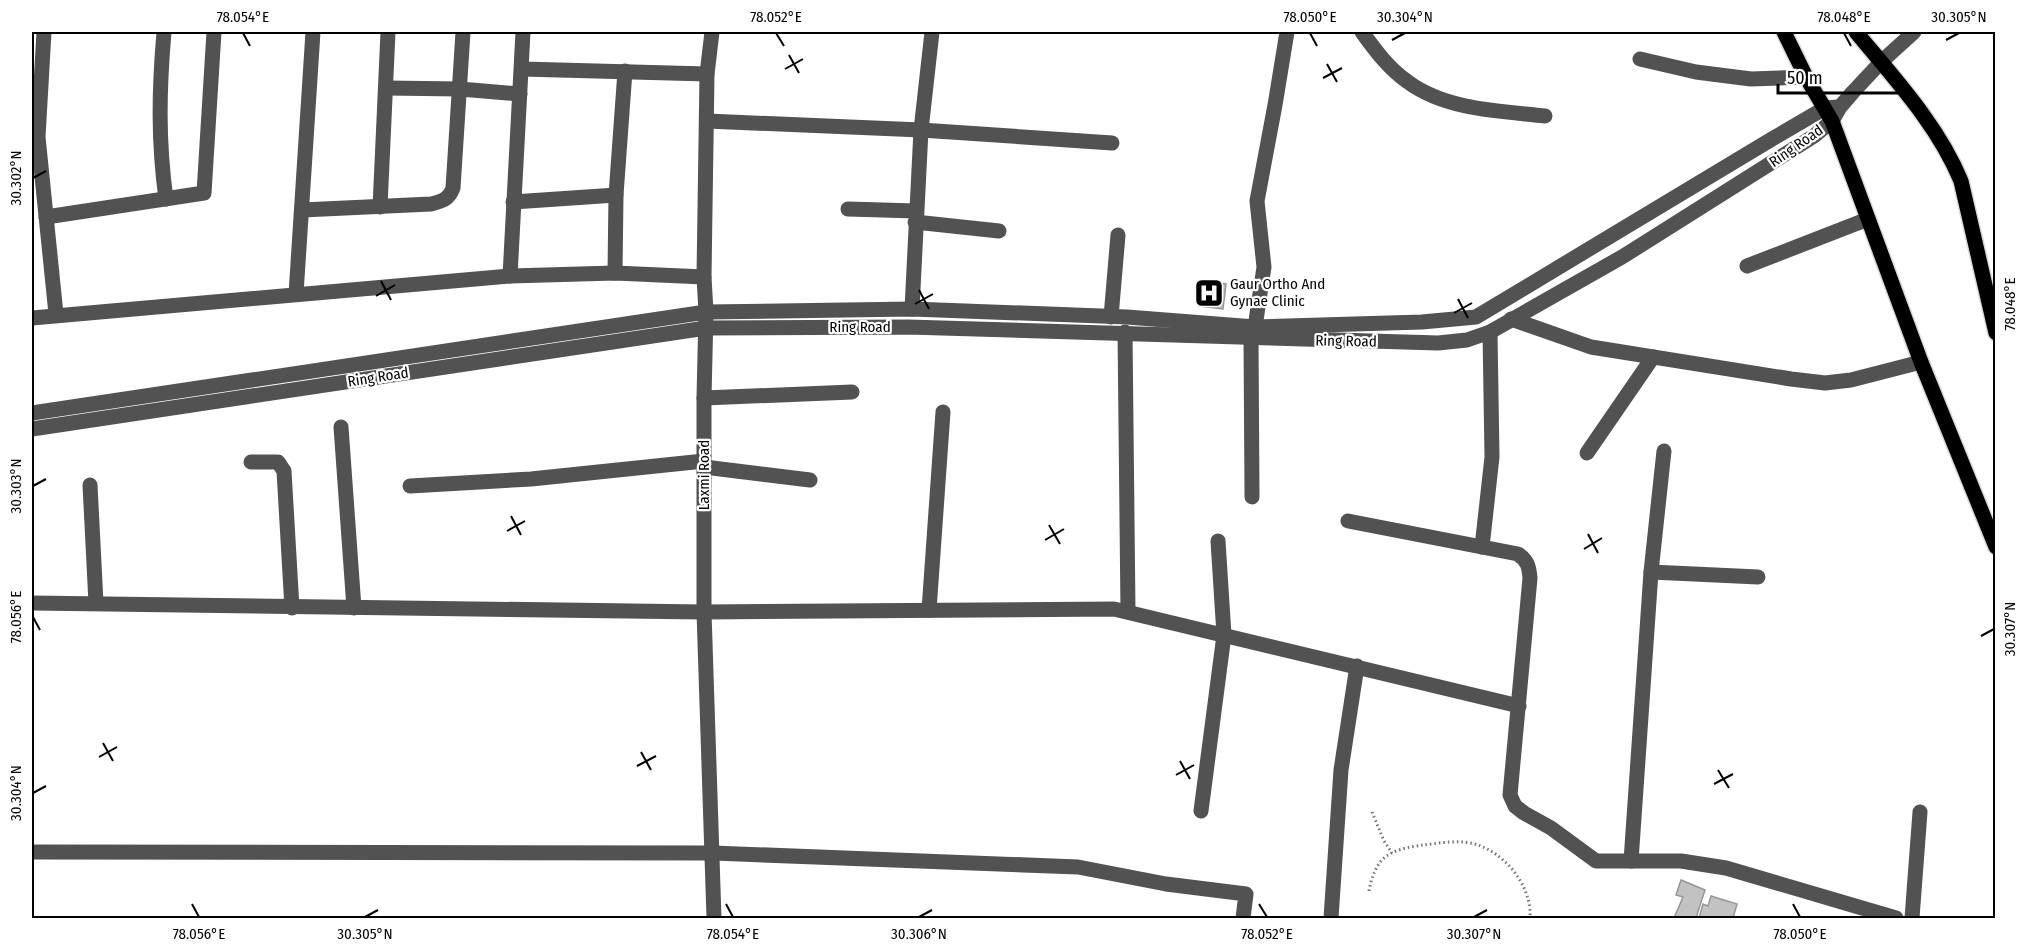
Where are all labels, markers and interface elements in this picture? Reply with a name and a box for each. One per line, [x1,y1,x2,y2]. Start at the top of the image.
text: 78.054°E [217,8,269,26]
text: 78.052°E [750,8,802,26]
text: 78.050°E [1284,8,1336,26]
text: 30.304°N [1377,8,1433,26]
text: 78.048°E [1818,8,1870,26]
text: 30.305°N [1931,8,1987,26]
scale bar [1778,57,1900,95]
text: 50 m [1787,67,1823,89]
street label: Ring Road [1766,121,1826,171]
text: 30.302°N [7,150,25,206]
place label: Gaur Ortho And Gynae Clinic [1230,275,1325,310]
hospital icon: Gaur Ortho And Gynae Clinic [1193,277,1225,309]
text: 78.048°E [2001,278,2019,330]
street label: Ring Road [829,318,891,336]
street label: Ring Road [1315,331,1377,351]
street label: Ring Road [346,363,410,391]
street label: Laxmi Road [695,440,713,510]
text: 30.303°N [7,458,25,514]
text: 78.056°E [7,591,25,643]
text: 30.307°N [2001,602,2019,656]
text: 30.304°N [7,765,25,821]
text: 78.056°E [173,925,225,943]
text: 30.305°N [337,925,393,943]
text: 78.054°E [707,925,759,943]
text: 30.306°N [891,925,947,943]
text: 78.052°E [1241,925,1293,943]
text: 30.307°N [1447,925,1501,943]
text: 78.050°E [1774,925,1826,943]

